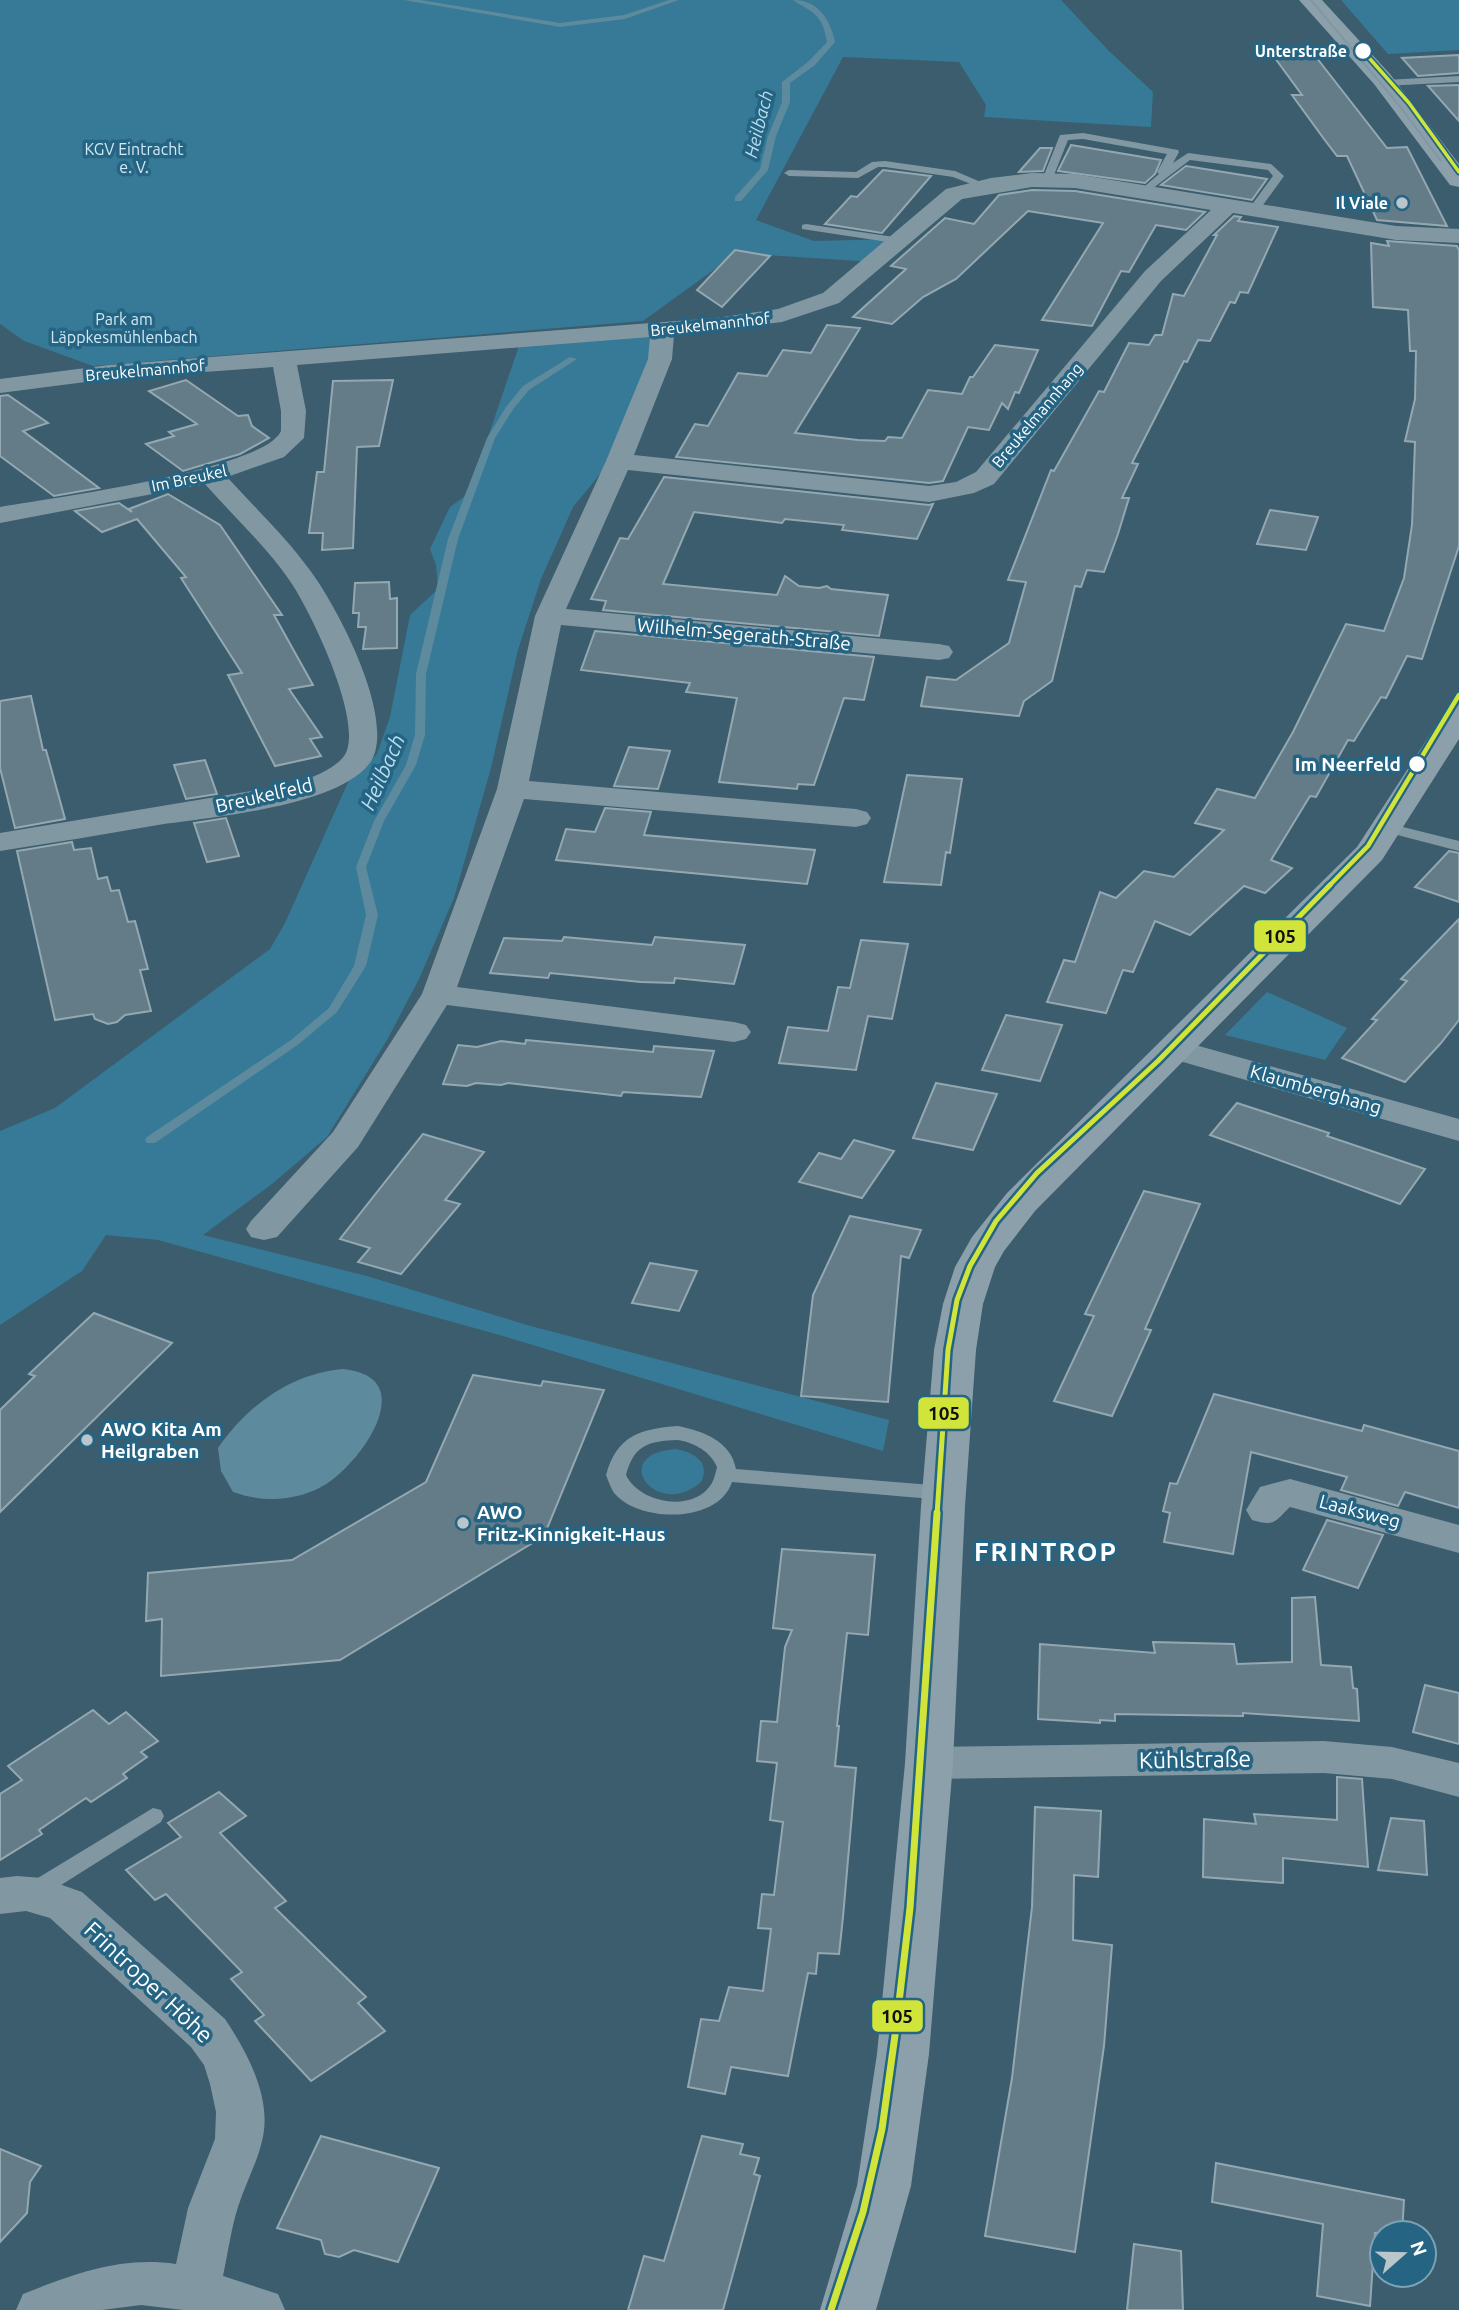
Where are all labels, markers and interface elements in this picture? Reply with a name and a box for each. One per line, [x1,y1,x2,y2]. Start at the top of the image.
marker: Unterstraße [1353,41,1373,61]
place label: Unterstraße [1255,42,1347,60]
water label: Heilbach [740,88,776,160]
park label: KGV Eintracht e. V. [84,140,184,176]
place label: Il Viale [1336,194,1388,212]
marker: Il Viale [1394,195,1410,211]
street label: Breukelmannhof [649,309,771,339]
park label: Park am Läppkesmühlenbach [50,310,198,346]
street label: Breukelmannhof [84,356,206,384]
street label: Breukelmannhang [988,359,1086,471]
street label: Im Breukel [150,461,228,495]
street label: Wilhelm-Segerath-Straße [636,614,852,654]
water label: Heilbach [355,731,409,813]
place label: Im Neerfeld [1295,753,1401,775]
marker: Im Neerfeld [1407,754,1427,774]
street label: Breukelfeld [213,773,315,817]
line badge: 105 [1253,919,1307,953]
text: 105 [1264,925,1296,947]
street label: Klaumberghang [1248,1060,1384,1118]
line badge: 105 [917,1396,970,1430]
text: 105 [928,1402,960,1424]
place label: AWO Kita Am Heilgraben [101,1418,222,1462]
marker: AWO Kita Am Heilgraben [79,1432,95,1448]
street label: Laaksweg [1317,1490,1403,1532]
place label: AWO Fritz-Kinnigkeit-Haus [477,1501,666,1545]
marker: AWO Fritz-Kinnigkeit-Haus [455,1515,471,1531]
district label: FRINTROP [974,1537,1118,1566]
street label: Kühlstraße [1139,1746,1251,1772]
street label: Frintroper Höhe [80,1916,218,2048]
line badge: 105 [871,1999,924,2033]
text: 105 [881,2005,913,2027]
north arrow [1368,2219,1438,2289]
text: N [1406,2238,1432,2259]

